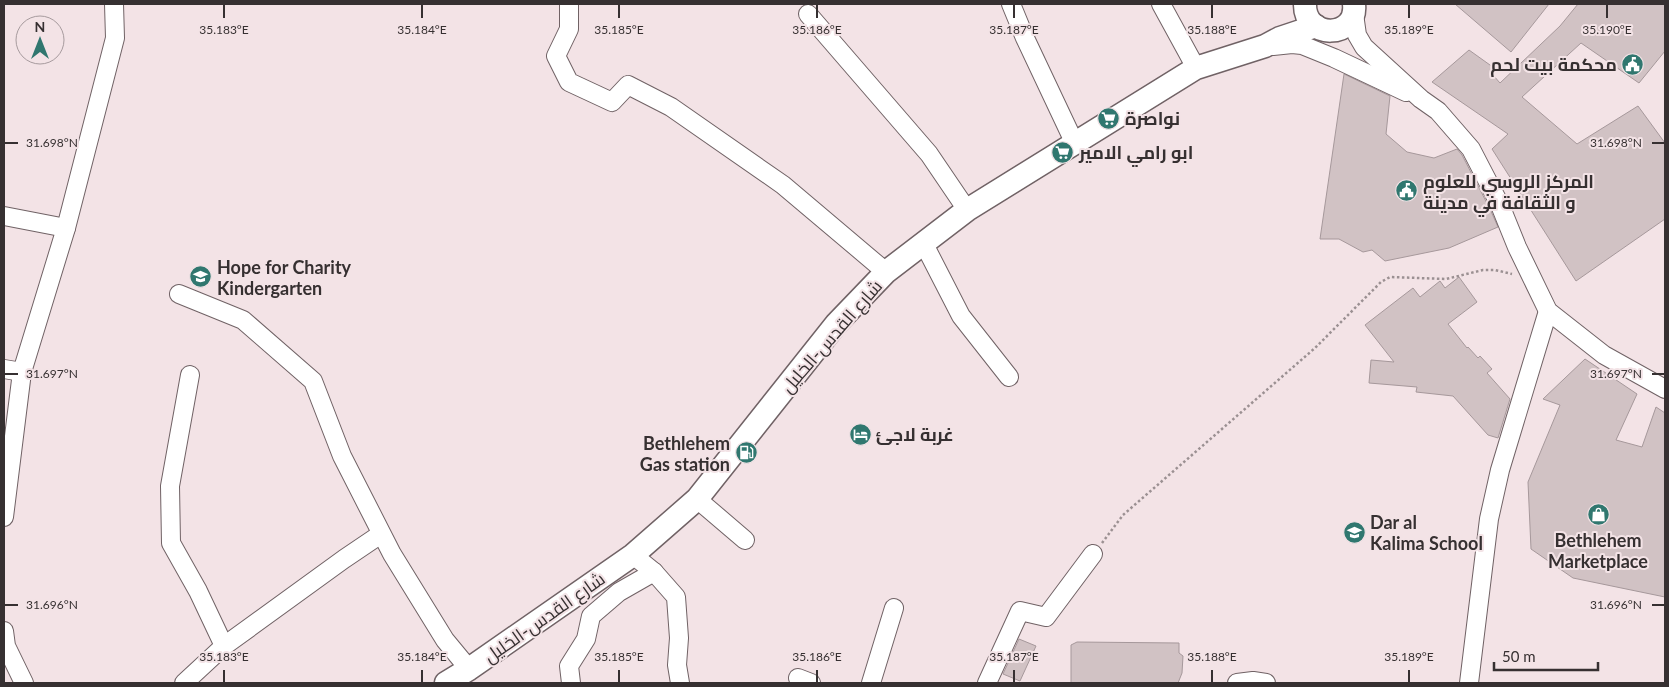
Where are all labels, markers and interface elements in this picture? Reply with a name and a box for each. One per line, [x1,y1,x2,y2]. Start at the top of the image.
north arrow [15,15,65,65]
text: N [35,18,45,35]
text: 35.183°E [199,22,249,37]
text: 35.184°E [397,22,447,37]
text: 35.185°E [594,22,644,37]
text: 35.186°E [792,22,842,37]
text: 35.187°E [989,22,1039,37]
text: 35.188°E [1187,22,1237,37]
text: 35.189°E [1384,22,1434,37]
text: 35.190°E [1582,22,1632,37]
public building icon: محكمة بيت لحم [1621,52,1645,76]
place label: محكمة بيت لحم [1490,53,1617,77]
supermarket icon: نواصرة [1097,106,1121,130]
place label: نواصرة [1125,107,1180,130]
text: 31.698°N [26,135,78,150]
text: 31.698°N [1590,135,1642,150]
supermarket icon: ابو رامي الامير [1051,140,1075,164]
place label: ابو رامي الامير [1078,141,1193,168]
place label: المركز الروسي للعلوم و الثقافة في مدينة [1423,170,1594,218]
public building icon: المركز الروسي للعلوم و الثقافة في مدينة [1395,179,1419,203]
place label: Hope for Charity Kindergarten [217,256,352,299]
school or university icon: Hope for Charity Kindergarten [189,265,213,289]
street label: شارع القدس-الخليل [776,275,888,398]
text: 31.697°N [26,366,78,381]
text: 31.697°N [1590,366,1642,381]
hotel icon: غربة لاجئ [848,422,872,446]
place label: غربة لاجئ [876,423,954,446]
place label: Bethlehem Gas station [640,432,730,475]
fuel station icon: Bethlehem Gas station [734,441,758,465]
shop icon: Bethlehem Marketplace [1586,503,1610,527]
place label: Dar al Kalima School [1370,511,1483,554]
school or university icon: Dar al Kalima School [1342,520,1366,544]
place label: Bethlehem Marketplace [1548,529,1648,572]
street label: شارع القدس-الخليل [479,567,610,669]
text: 31.696°N [26,597,78,612]
text: 31.696°N [1590,597,1642,612]
scale bar [1494,640,1598,672]
text: 50 m [1502,647,1536,665]
text: 35.183°E [199,649,249,664]
text: 35.184°E [397,649,447,664]
text: 35.185°E [594,649,644,664]
text: 35.186°E [792,649,842,664]
text: 35.187°E [989,649,1039,664]
text: 35.188°E [1187,649,1237,664]
text: 35.189°E [1384,649,1434,664]

